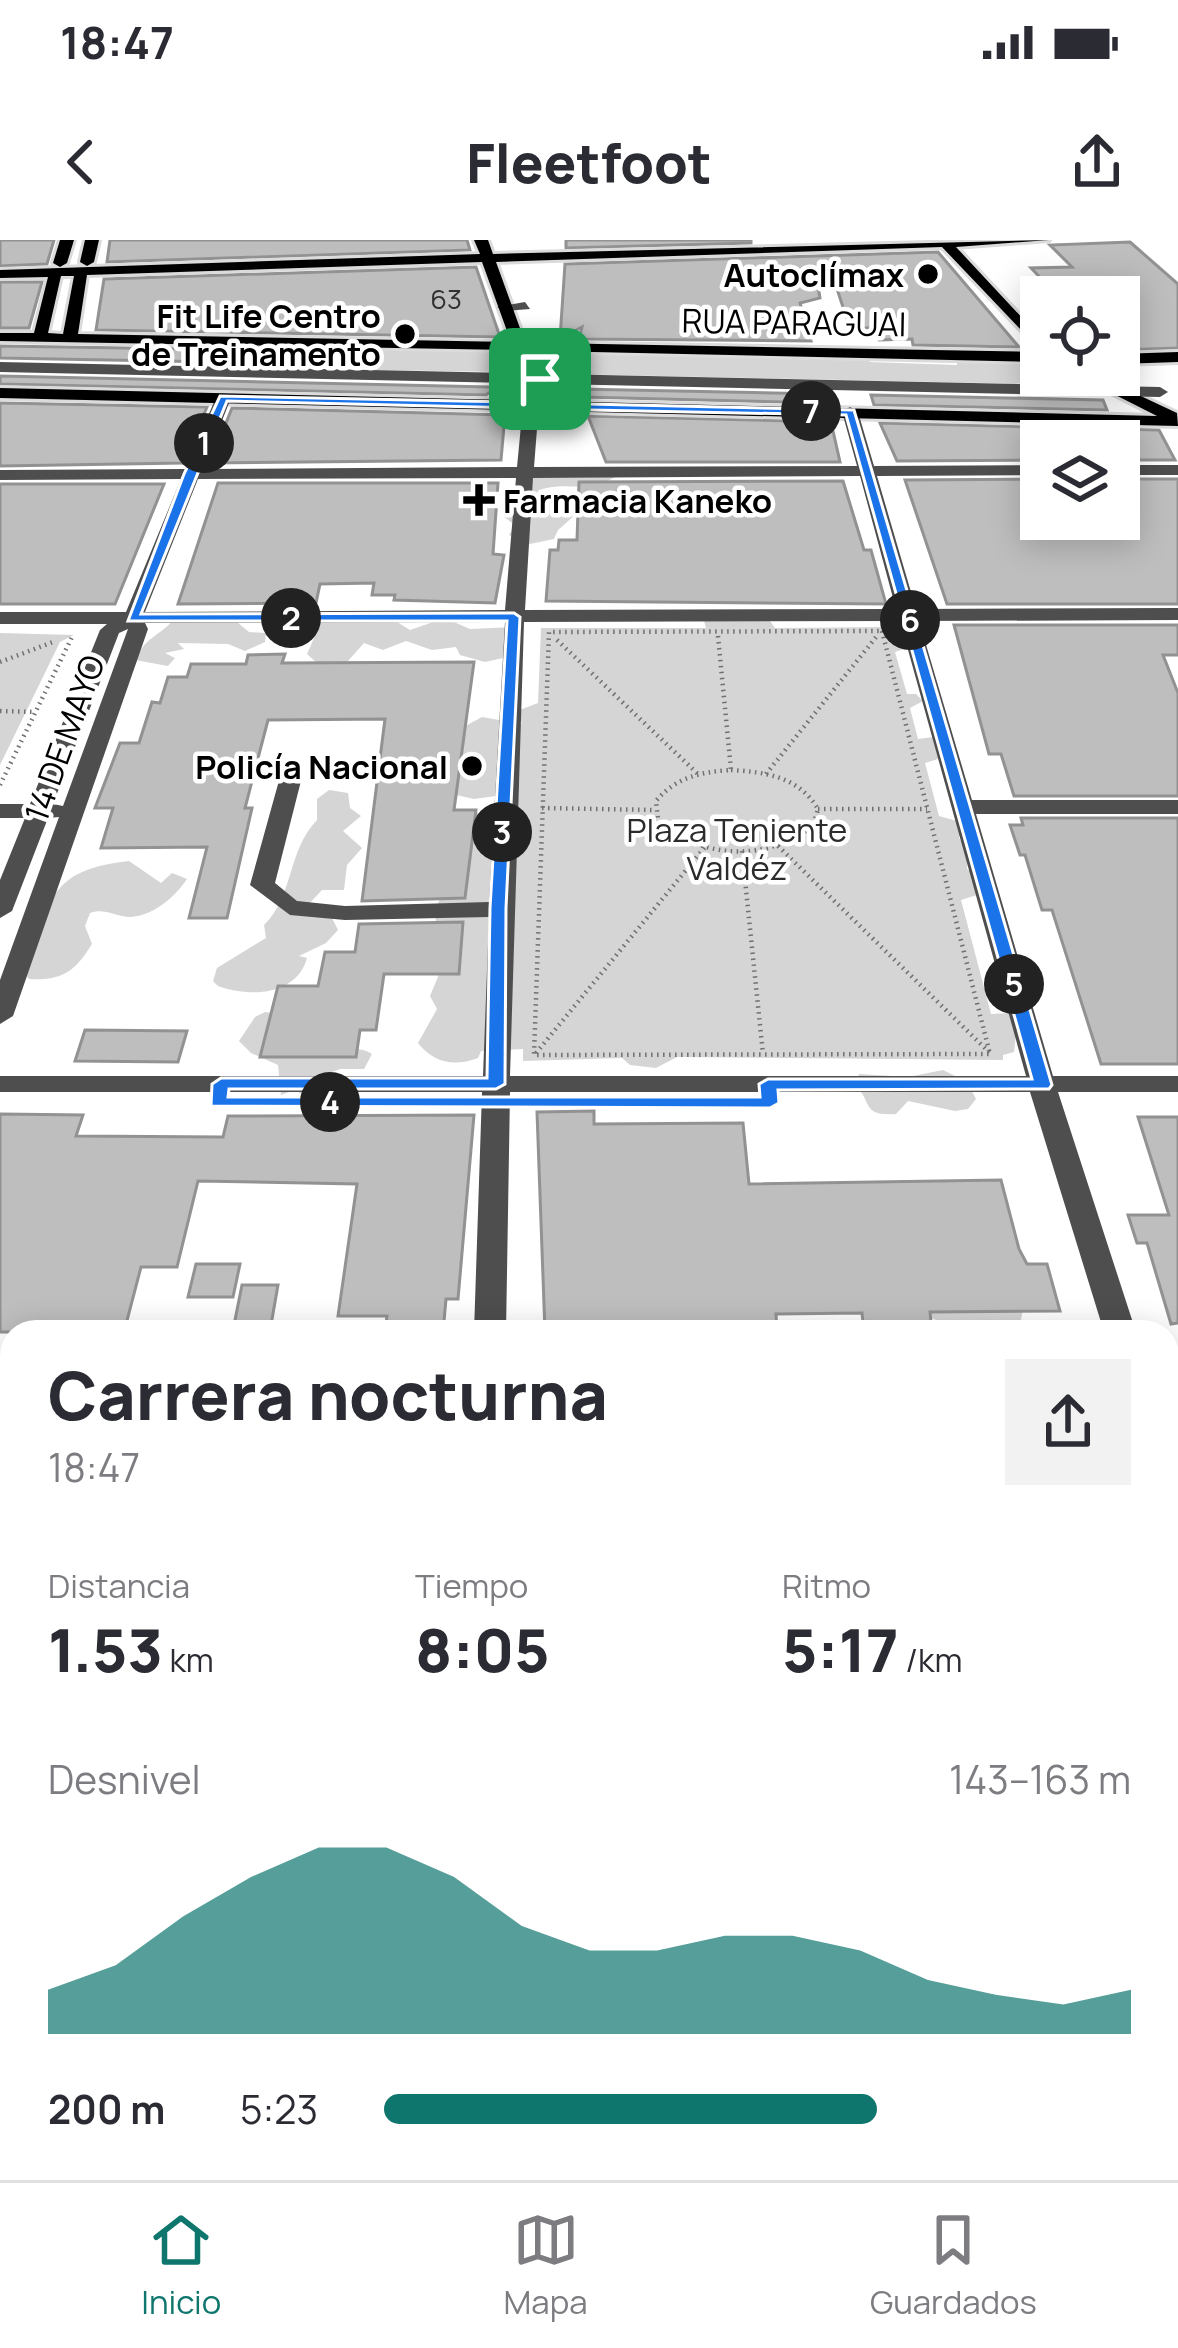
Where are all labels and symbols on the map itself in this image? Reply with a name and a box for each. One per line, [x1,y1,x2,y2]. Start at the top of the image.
place label: Autoclímax [723,252,904,297]
marker: Autoclímax [915,261,941,287]
house number: 63 [430,280,462,317]
place label: Fit Life Centro de Treinamento [131,293,381,376]
street label: RUA PARAGUAI [681,298,907,346]
marker: Fit Life Centro de Treinamento [392,321,418,347]
pin [489,328,591,430]
pin: 7 [781,381,841,441]
pin: 1 [174,413,234,473]
place label: Farmacia Kaneko [503,478,772,523]
marker: Farmacia Kaneko [466,487,492,513]
pin: 2 [261,588,321,648]
pin: 6 [880,590,940,650]
street label: 14 DE MAYO [13,649,115,827]
place label: Policía Nacional [195,744,448,789]
marker: Policía Nacional [459,753,485,779]
pin: 3 [472,802,532,862]
park label: Plaza Teniente Valdéz [627,807,847,890]
pin: 5 [984,954,1044,1014]
pin: 4 [300,1072,360,1132]

